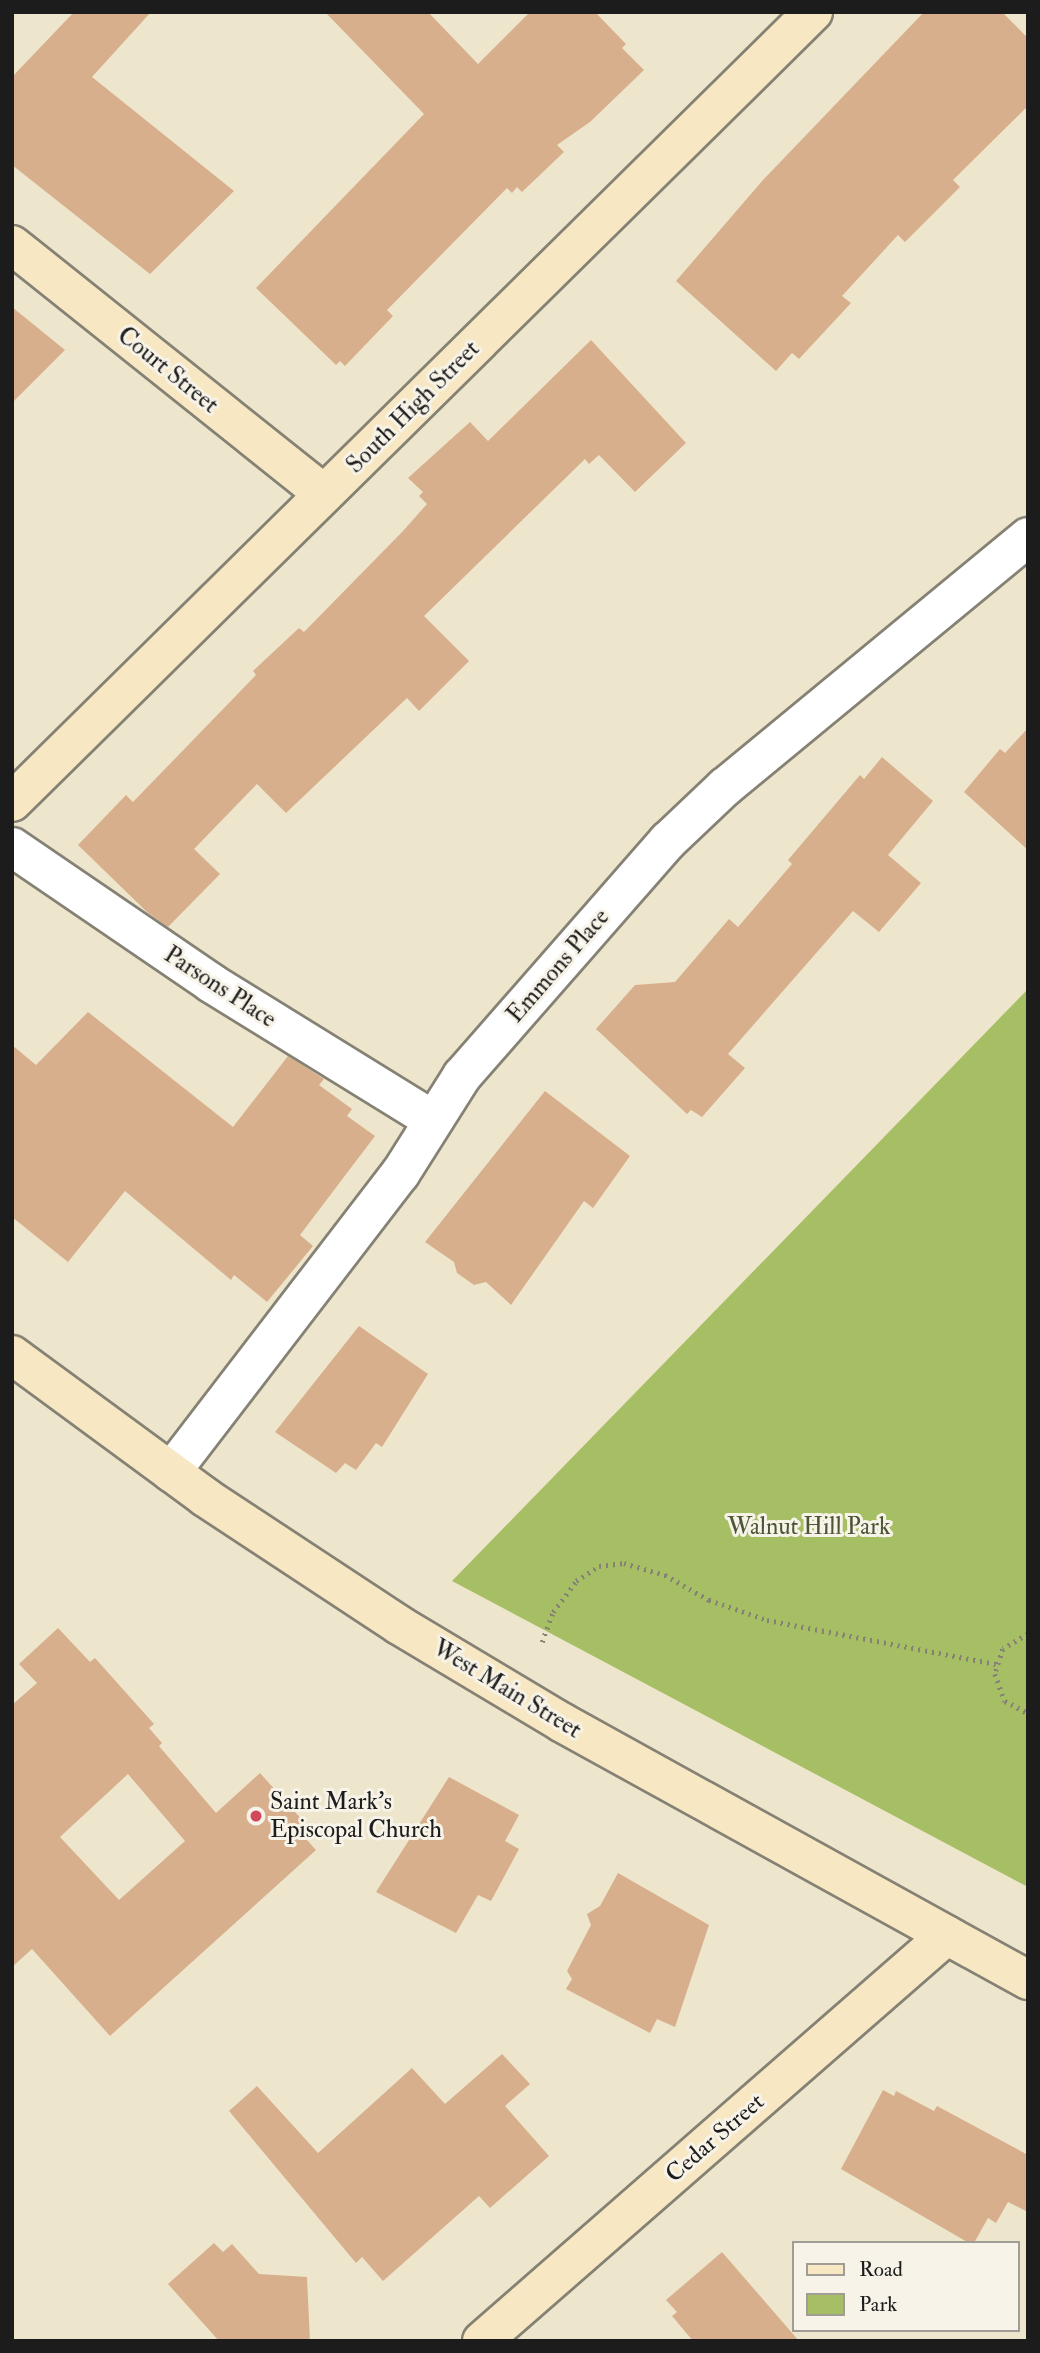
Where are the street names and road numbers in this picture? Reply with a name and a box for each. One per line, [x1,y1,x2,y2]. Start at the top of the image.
street label: Court Street [112,321,224,419]
street label: South High Street [341,335,485,479]
street label: Emmons Place [501,903,615,1029]
street label: Parsons Place [159,940,281,1034]
street label: West Main Street [428,1633,586,1745]
street label: Cedar Street [660,2087,770,2189]

